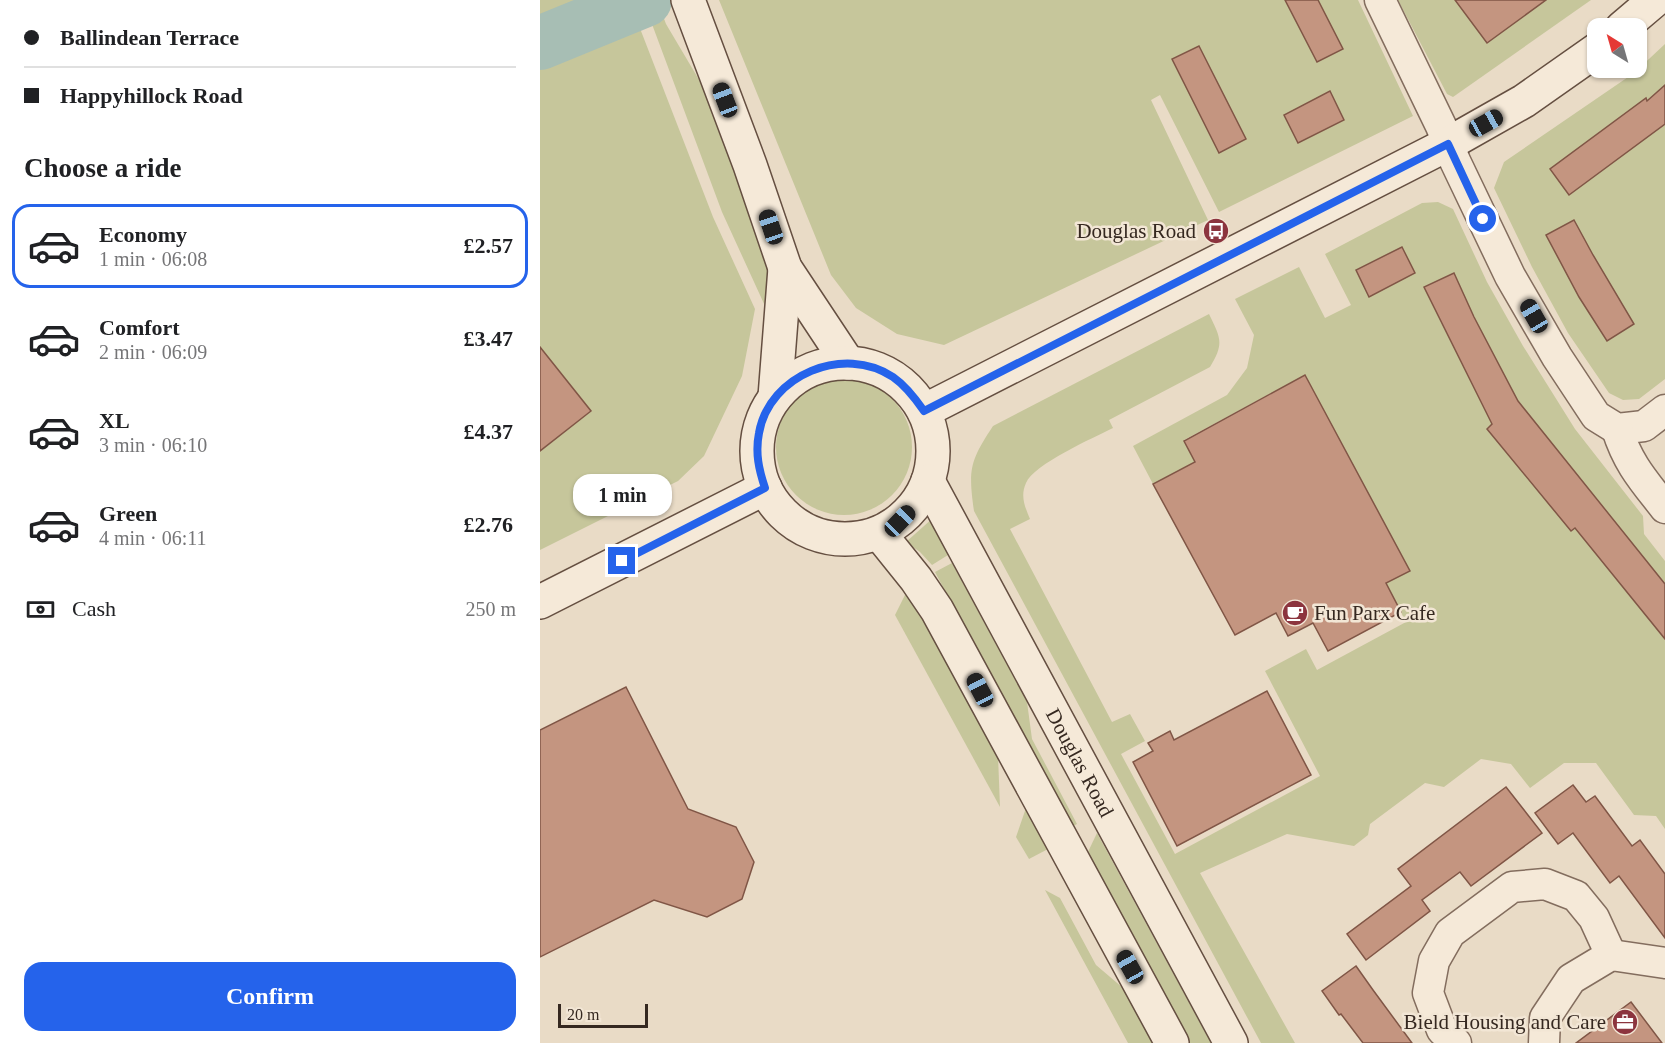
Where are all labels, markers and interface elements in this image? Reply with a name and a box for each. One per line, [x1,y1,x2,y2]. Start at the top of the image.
north arrow [1587,18,1647,78]
map controls [1587,18,1647,78]
text: Ballindean Terrace [60,25,239,50]
car [710,80,740,120]
text: Happyhillock Road [60,83,243,108]
car [1466,106,1506,140]
text: Choose a ride [24,153,182,183]
route start [1469,205,1496,232]
car [757,207,785,247]
bus stop icon: Douglas Road [1201,216,1231,246]
icon: car [27,219,81,273]
place label: Douglas Road [1076,219,1196,243]
text: Economy [99,222,187,247]
text: £2.57 [464,233,513,258]
text: 1 min · 06:08 [99,248,207,270]
car [1517,296,1551,336]
icon: car [27,312,81,366]
text: Comfort [99,315,180,340]
text: £3.47 [464,326,513,351]
text: 2 min · 06:09 [99,341,207,363]
icon: car [27,405,81,459]
text: XL [99,408,130,433]
text: £4.37 [464,419,513,444]
text: 3 min · 06:10 [99,434,207,456]
callout: 1 min [572,474,672,516]
text: 1 min [598,484,647,506]
icon: car [27,498,81,552]
text: Green [99,501,157,526]
car [881,502,919,540]
text: £2.76 [464,512,513,537]
text: 4 min · 06:11 [99,527,207,549]
route end [608,547,635,574]
icon: cash [24,593,57,626]
text: Cash [72,596,116,621]
text: 250 m [465,598,516,620]
cafe icon: Fun Parx Cafe [1280,598,1310,628]
place label: Fun Parx Cafe [1314,601,1435,625]
car [964,670,996,710]
street label: Douglas Road [1041,704,1119,821]
car [1113,947,1147,987]
button: Confirm [24,962,516,1031]
scale bar [558,1001,648,1028]
text: 20 m [567,1006,599,1023]
office icon: Bield Housing and Care [1610,1007,1640,1037]
place label: Bield Housing and Care [1404,1010,1606,1034]

